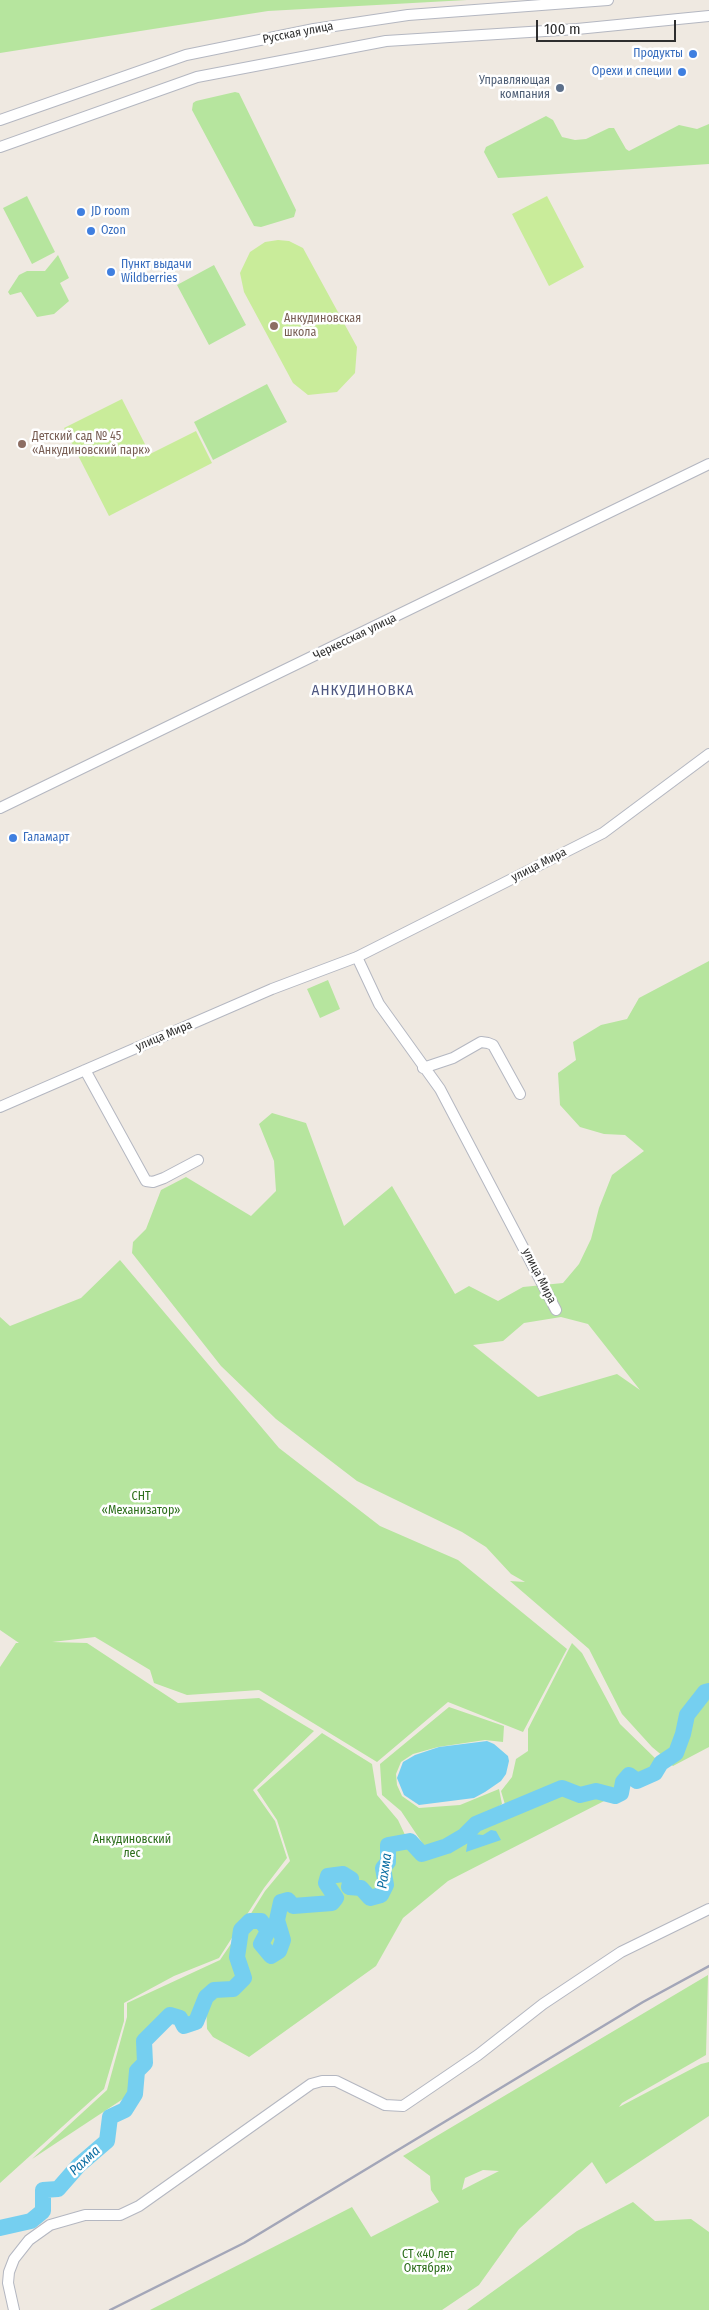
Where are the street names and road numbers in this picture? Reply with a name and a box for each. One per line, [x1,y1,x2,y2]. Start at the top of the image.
street label: Русская улица [261,19,335,47]
street label: Черкесская улица [311,611,399,663]
street label: улица Мира [509,845,569,885]
street label: улица Мира [134,1018,194,1054]
street label: улица Мира [519,1246,559,1306]

